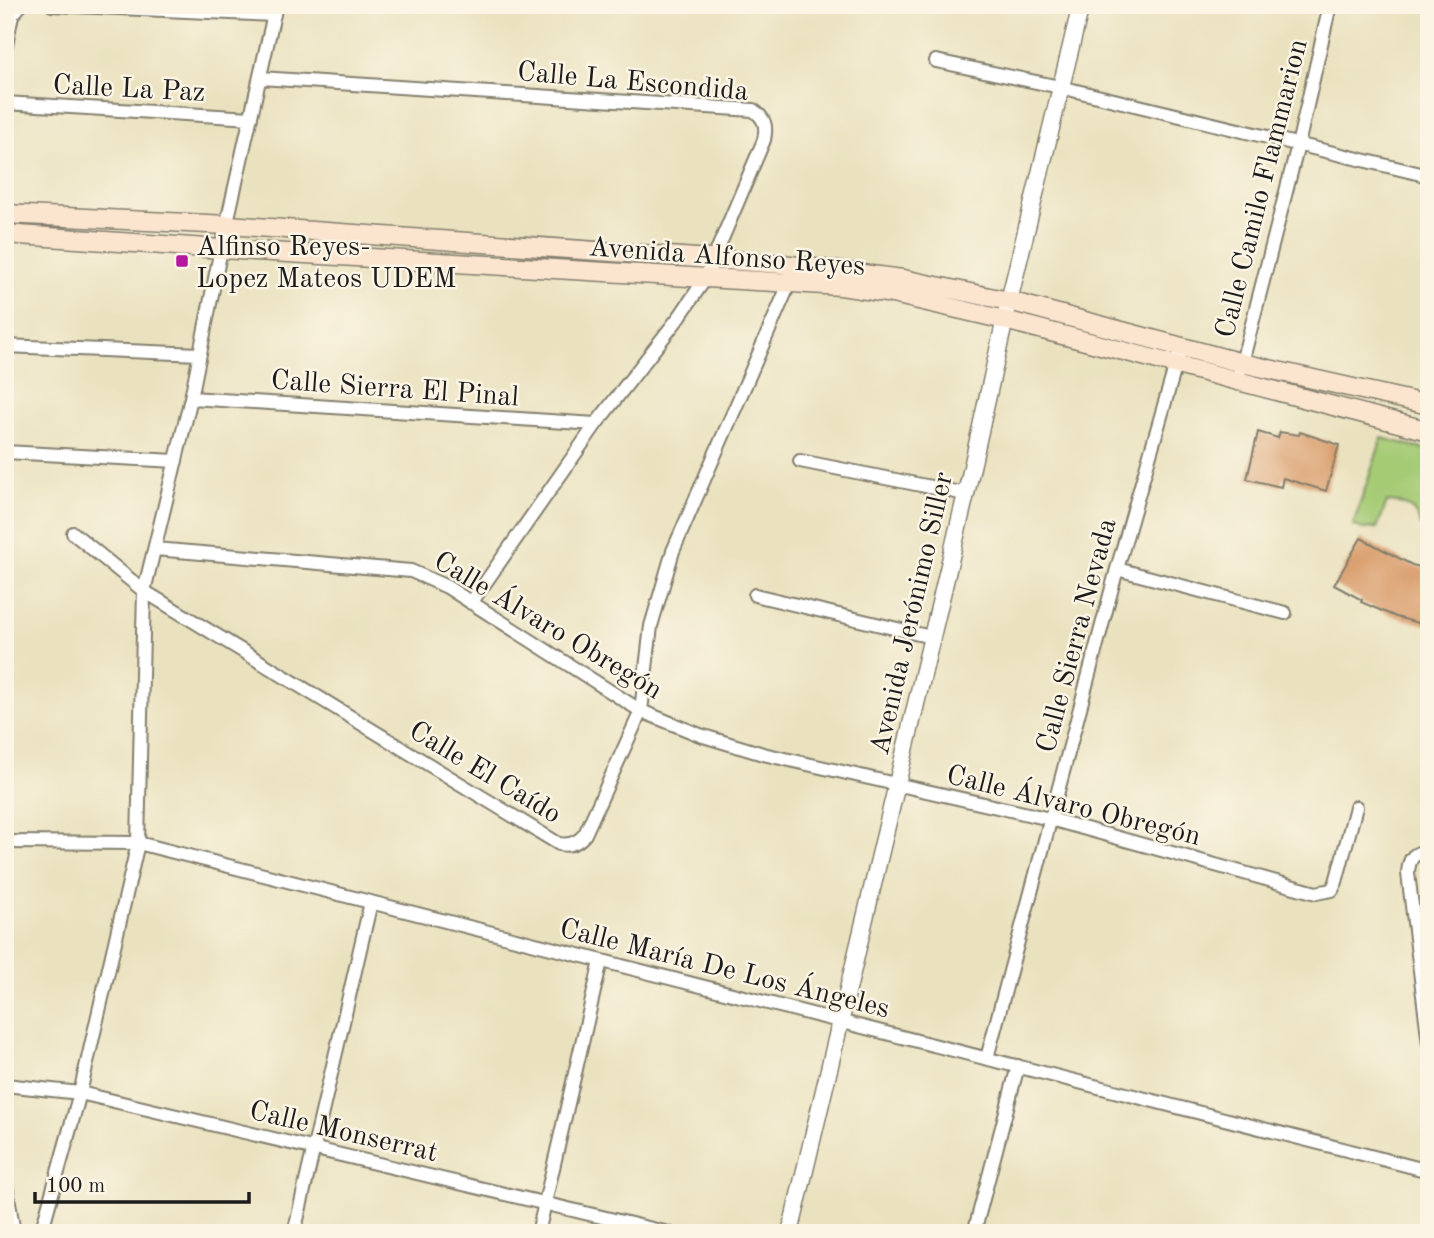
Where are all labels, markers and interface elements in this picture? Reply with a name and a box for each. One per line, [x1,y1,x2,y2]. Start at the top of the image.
street label: Calle Camilo Flammarion [1212,37,1314,341]
street label: Calle La Escondida [516,59,750,107]
street label: Calle La Paz [52,72,206,108]
place label: Alfinso Reyes- Lopez Mateos UDEM [196,234,457,294]
street label: Avenida Alfonso Reyes [587,234,866,282]
marker: Alfinso Reyes- Lopez Mateos UDEM [174,253,190,269]
street label: Calle Sierra El Pinal [270,367,520,413]
street label: Avenida Jerónimo Siller [867,470,959,758]
street label: Calle Sierra Nevada [1033,515,1123,756]
street label: Calle Álvaro Obregón [428,543,669,706]
street label: Calle El Caído [404,717,565,830]
street label: Calle Álvaro Obregón [943,757,1204,852]
street label: Calle María De Los Ángeles [557,910,893,1024]
street label: Calle Monserrat [246,1098,440,1168]
scale bar [35,1161,248,1205]
text: 100 m [46,1176,105,1197]

